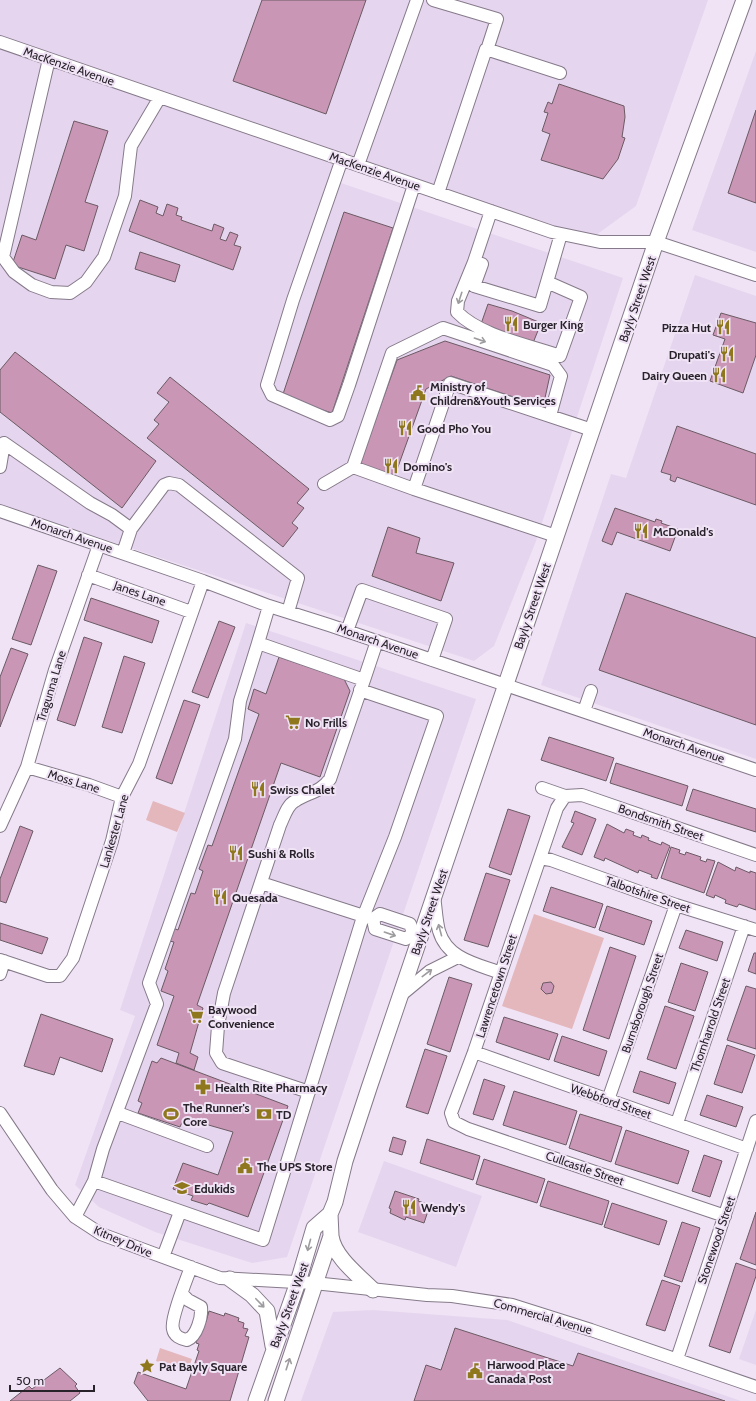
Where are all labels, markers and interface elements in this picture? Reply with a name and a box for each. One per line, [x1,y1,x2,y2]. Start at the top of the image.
street label: MacKenzie Avenue [22,43,116,89]
street label: MacKenzie Avenue [328,148,422,194]
street label: Bayly Street West [615,254,659,344]
one-way arrow [456,291,463,304]
restaurant icon: Burger King [502,315,520,333]
place label: Burger King [523,317,583,332]
restaurant icon: Pizza Hut [714,318,732,336]
place label: Pizza Hut [662,320,711,335]
one-way arrow [473,337,485,345]
restaurant icon: Drupati's [718,345,736,363]
place label: Drupati's [669,347,715,362]
restaurant icon: Dairy Queen [710,366,728,384]
place label: Dairy Queen [642,368,707,383]
place label: Ministry of Children&Youth Services [430,379,556,408]
public building icon: Ministry of Children&Youth Services [409,384,427,402]
restaurant icon: Good Pho You [396,419,414,437]
place label: Good Pho You [417,421,491,436]
restaurant icon: Domino's [382,457,400,475]
place label: Domino's [403,459,452,474]
street label: Monarch Avenue [29,514,115,556]
restaurant icon: McDonald's [632,522,650,540]
place label: McDonald's [653,524,713,539]
street label: Bayly Street West [510,561,554,651]
street label: Janes Lane [111,577,168,609]
street label: Monarch Avenue [335,620,421,662]
street label: Tragunna Lane [33,649,69,723]
supermarket icon: No Frills [284,713,302,731]
place label: No Frills [305,715,347,730]
street label: Monarch Avenue [641,724,727,766]
street label: Moss Lane [46,766,102,796]
restaurant icon: Swiss Chalet [249,780,267,798]
place label: Swiss Chalet [270,782,335,797]
street label: Lankester Lane [96,792,132,870]
street label: Bondsmith Street [616,800,706,844]
restaurant icon: Sushi & Rolls [227,844,245,862]
place label: Sushi & Rolls [248,846,315,861]
street label: Bayly Street West [407,867,451,957]
street label: Talbotshire Street [604,872,692,916]
restaurant icon: Quesada [211,888,229,906]
place label: Quesada [232,890,278,905]
one-way arrow [436,923,443,936]
one-way arrow [384,931,396,939]
street label: Lawrencetown Street [472,932,520,1040]
street label: Burnsborough Street [618,951,666,1055]
one-way arrow [422,969,433,978]
street label: Thornharrold Street [687,976,733,1074]
place label: Baywood Convenience [208,1002,274,1031]
supermarket icon: Baywood Convenience [187,1007,205,1025]
pharmacy icon: Health Rite Pharmacy [194,1078,212,1096]
place label: Health Rite Pharmacy [215,1080,328,1095]
street label: Webbford Street [569,1080,653,1122]
place label: The Runner's Core [183,1100,250,1129]
sports icon: The Runner's Core [162,1105,180,1123]
bank icon: TD [255,1105,273,1123]
place label: TD [276,1107,292,1122]
street label: Cullcastle Street [544,1148,626,1188]
public building icon: The UPS Store [236,1157,254,1175]
place label: The UPS Store [257,1159,332,1174]
school or university icon: Edukids [173,1179,191,1197]
place label: Edukids [194,1181,235,1196]
street label: Stonewood Street [694,1194,738,1286]
restaurant icon: Wendy's [400,1198,418,1216]
place label: Wendy's [421,1200,465,1215]
street label: Kitney Drive [91,1222,155,1260]
one-way arrow [305,1238,313,1251]
street label: Bayly Street West [267,1260,311,1350]
street label: Commercial Avenue [492,1295,594,1337]
one-way arrow [255,1298,265,1308]
place icon: Pat Bayly Square [138,1357,156,1375]
place label: Harwood Place Canada Post [487,1357,565,1386]
one-way arrow [285,1358,292,1371]
place label: Pat Bayly Square [159,1359,247,1374]
public building icon: Harwood Place Canada Post [466,1362,484,1380]
scale bar [10,1367,94,1393]
text: 50 m [16,1373,44,1388]

